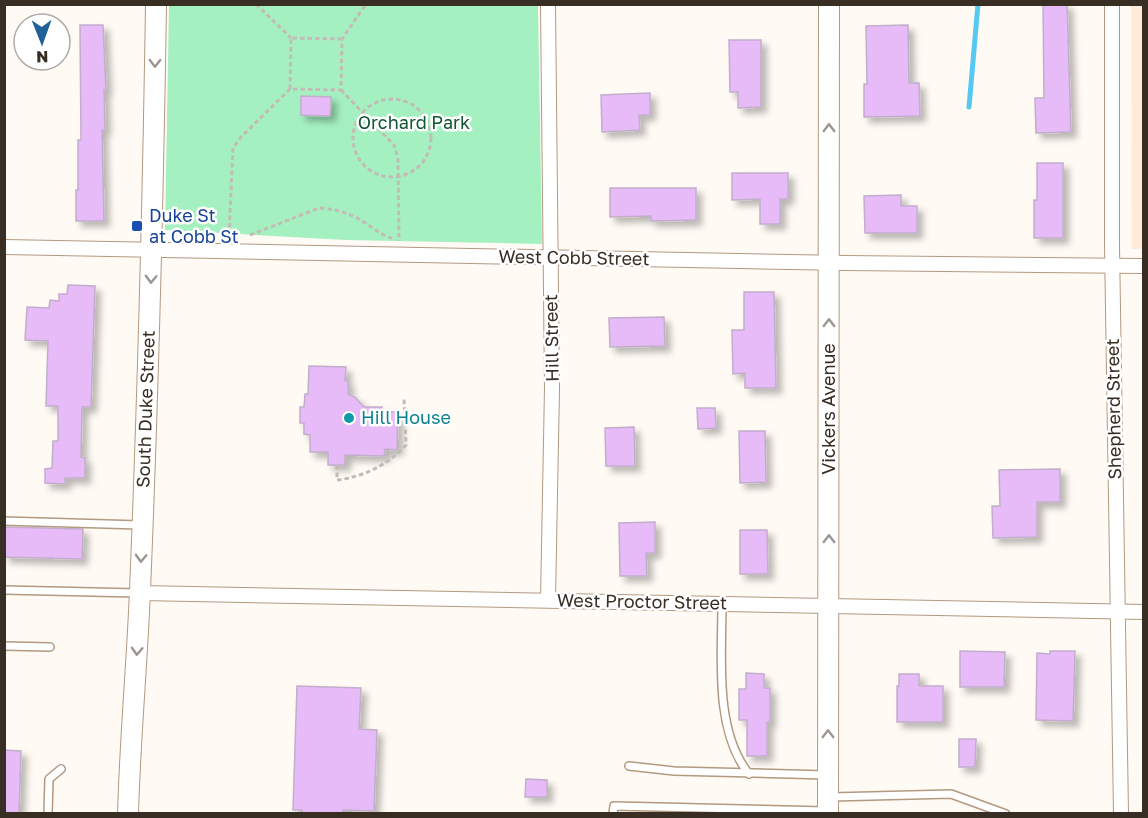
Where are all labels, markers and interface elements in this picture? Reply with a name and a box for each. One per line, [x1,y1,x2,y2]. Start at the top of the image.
north arrow [12,12,72,72]
text: N [36,47,49,67]
one-way arrow [149,58,161,67]
park label: Orchard Park [358,111,470,133]
one-way arrow [823,124,835,133]
place label: Duke St at Cobb St [149,204,239,247]
marker: Duke St at Cobb St [130,219,144,233]
street label: West Cobb Street [498,245,650,269]
one-way arrow [144,274,157,283]
street label: Hill Street [539,294,563,382]
one-way arrow [823,319,835,328]
street label: South Duke Street [131,330,159,488]
street label: Shepherd Street [1101,338,1125,480]
street label: Vickers Avenue [817,343,839,475]
place label: Hill House [361,406,451,428]
marker: Hill House [342,411,356,425]
one-way arrow [823,535,835,544]
one-way arrow [135,553,147,562]
street label: West Proctor Street [557,589,727,613]
one-way arrow [130,646,143,655]
one-way arrow [822,730,834,739]

